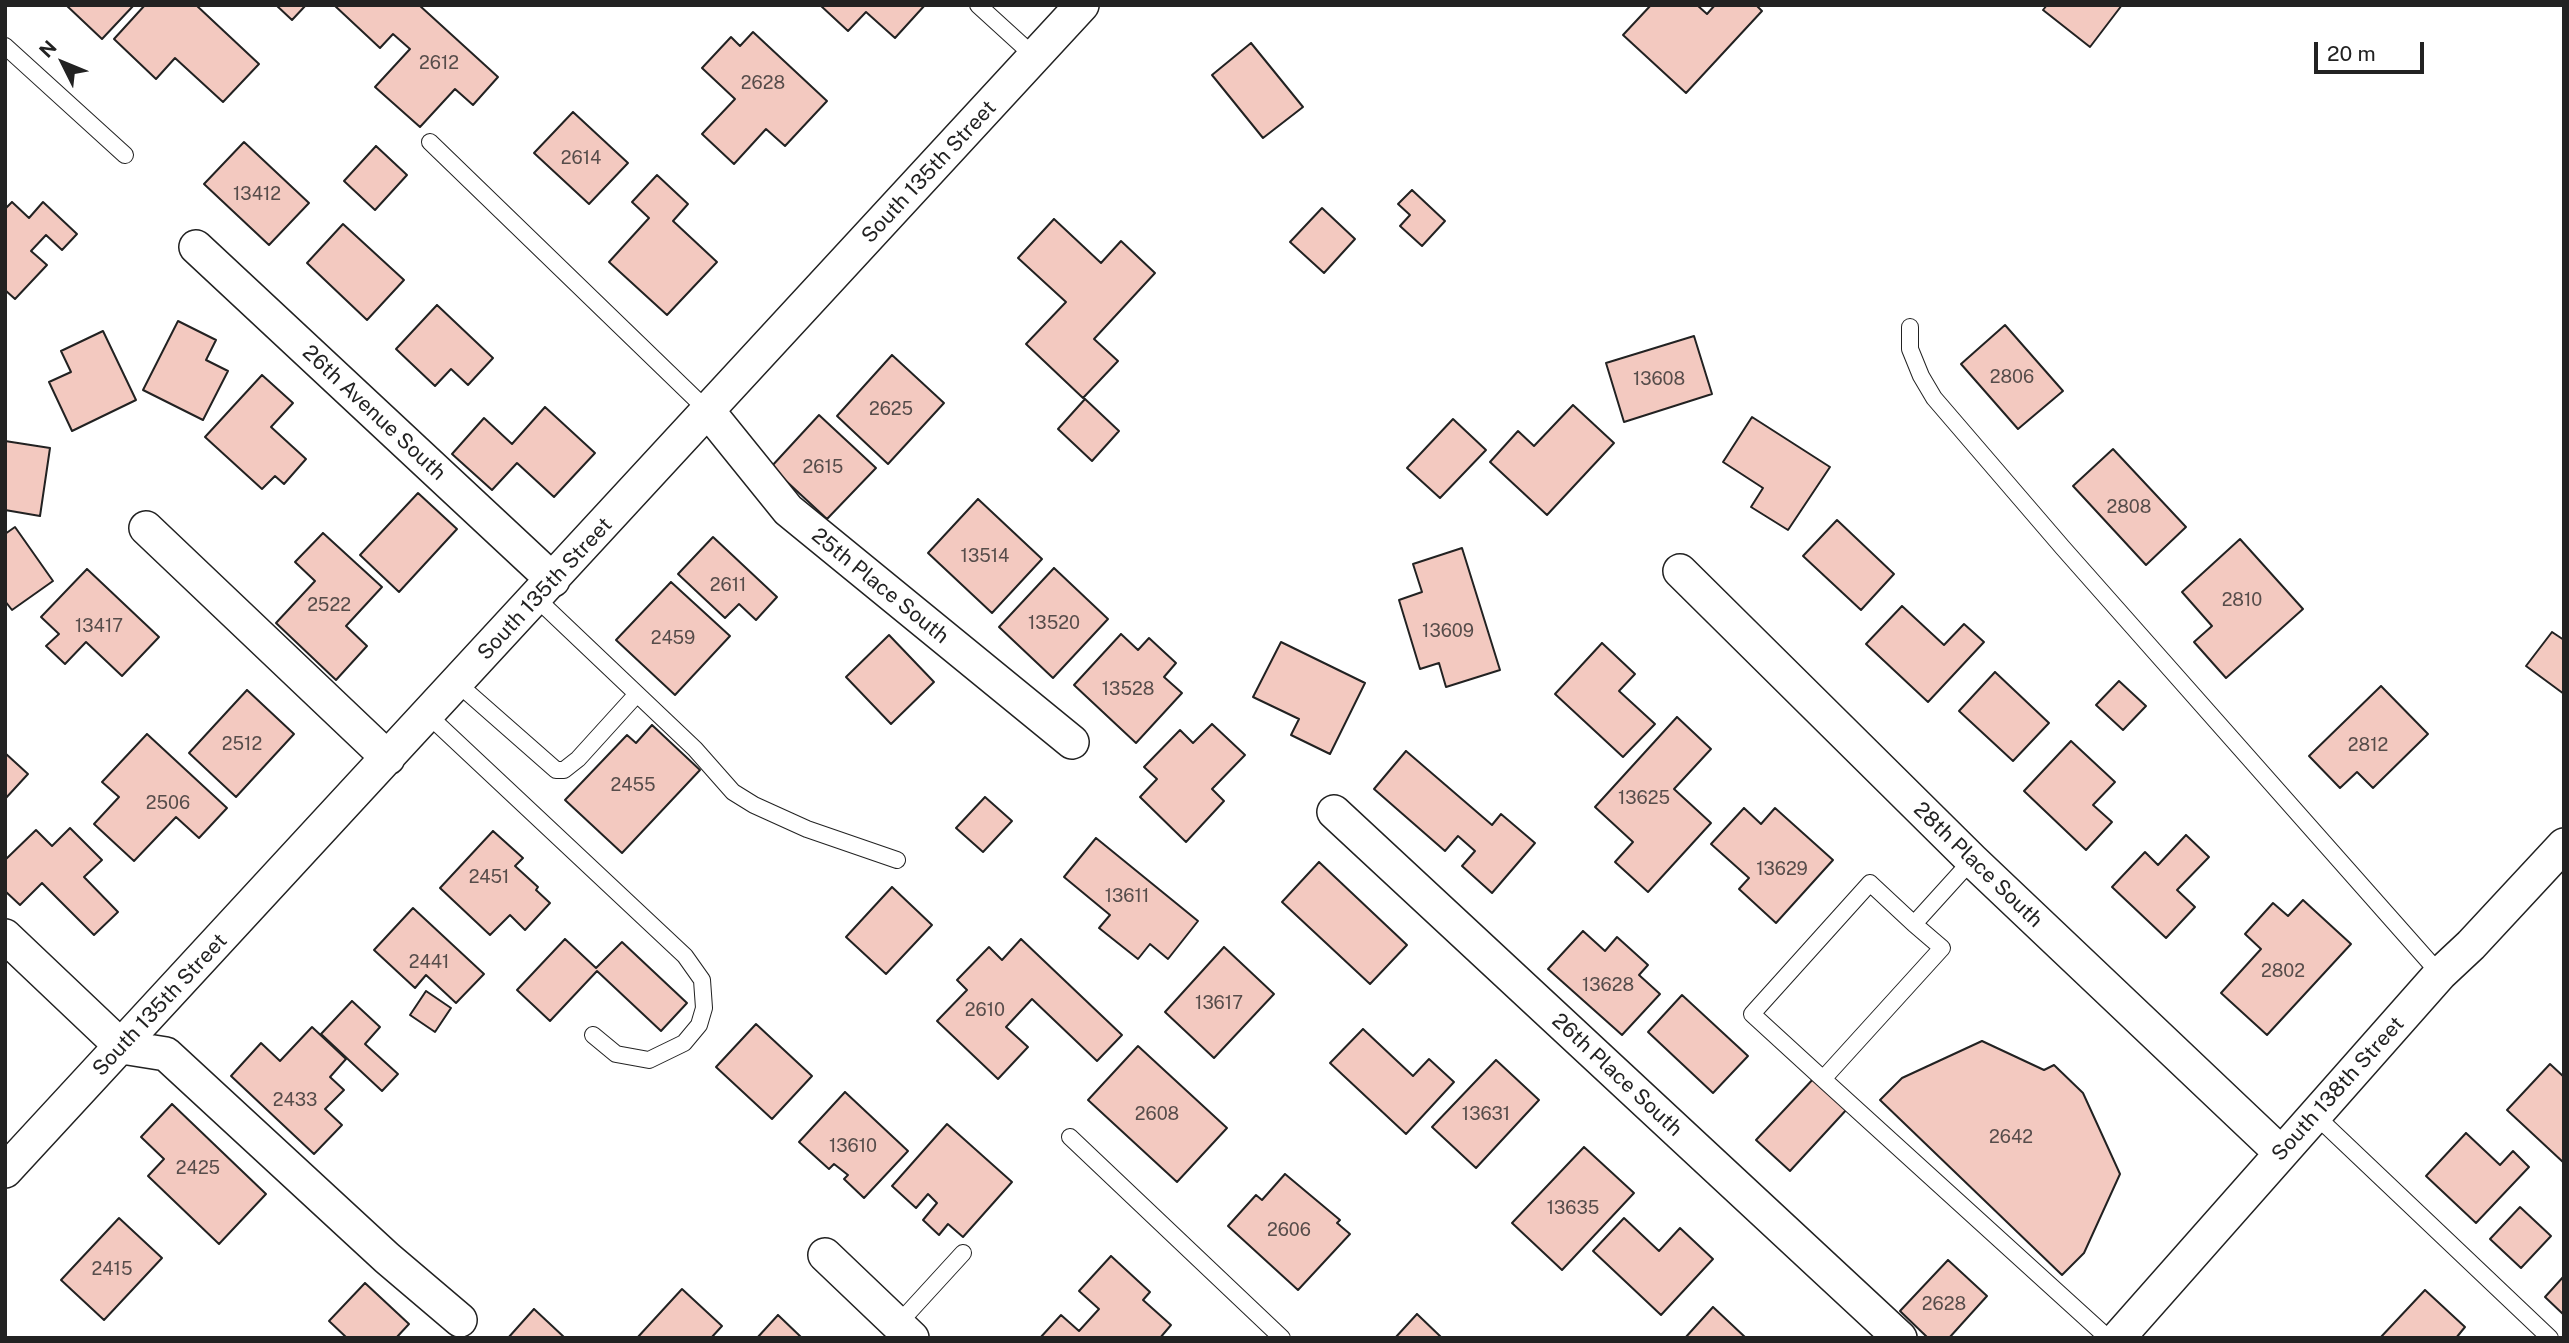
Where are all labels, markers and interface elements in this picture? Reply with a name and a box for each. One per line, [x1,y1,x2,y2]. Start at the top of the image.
north arrow [28,28,98,98]
scale bar [2317,28,2427,72]
text: N [35,36,61,62]
text: 20 m [2327,41,2376,66]
house number: 2612 [419,52,459,74]
house number: 2628 [741,72,785,94]
street label: South 135th Street [857,96,1001,248]
house number: 2614 [561,147,601,169]
house number: 13412 [233,183,281,205]
street label: 26th Avenue South [297,340,451,486]
house number: 2806 [1990,366,2034,388]
house number: 13608 [1633,368,1685,390]
house number: 2625 [869,398,913,420]
house number: 2615 [803,456,843,478]
house number: 2808 [2107,496,2151,518]
street label: South 135th Street [473,513,617,665]
street label: 25th Place South [806,523,954,649]
house number: 13514 [961,545,1009,567]
house number: 2611 [710,574,746,596]
house number: 2810 [2222,589,2262,611]
house number: 2522 [307,594,351,616]
house number: 13520 [1028,612,1080,634]
house number: 13417 [75,615,123,637]
house number: 13609 [1422,620,1474,642]
house number: 2459 [651,627,695,649]
house number: 13528 [1102,678,1154,700]
house number: 2512 [222,733,262,755]
house number: 2812 [2348,734,2388,756]
house number: 2455 [611,774,655,796]
house number: 13625 [1618,787,1670,809]
house number: 2506 [146,792,190,814]
street label: 28th Place South [1908,797,2048,933]
house number: 13629 [1756,858,1808,880]
house number: 2451 [469,866,509,888]
house number: 13611 [1105,885,1149,907]
street label: South 135th Street [88,929,232,1081]
house number: 2441 [409,951,449,973]
house number: 2802 [2261,960,2305,982]
house number: 13628 [1582,974,1634,996]
house number: 13617 [1195,992,1243,1014]
house number: 2610 [965,999,1005,1021]
street label: 26th Place South [1547,1008,1687,1142]
street label: South 138th Street [2267,1012,2409,1166]
house number: 2433 [273,1089,317,1111]
house number: 2608 [1135,1103,1179,1125]
house number: 13631 [1462,1103,1510,1125]
house number: 2642 [1989,1126,2033,1148]
house number: 13610 [829,1135,877,1157]
house number: 2425 [176,1157,220,1179]
house number: 13635 [1547,1197,1599,1219]
house number: 2606 [1267,1219,1311,1241]
house number: 2415 [92,1258,132,1280]
house number: 2628 [1922,1293,1966,1315]

